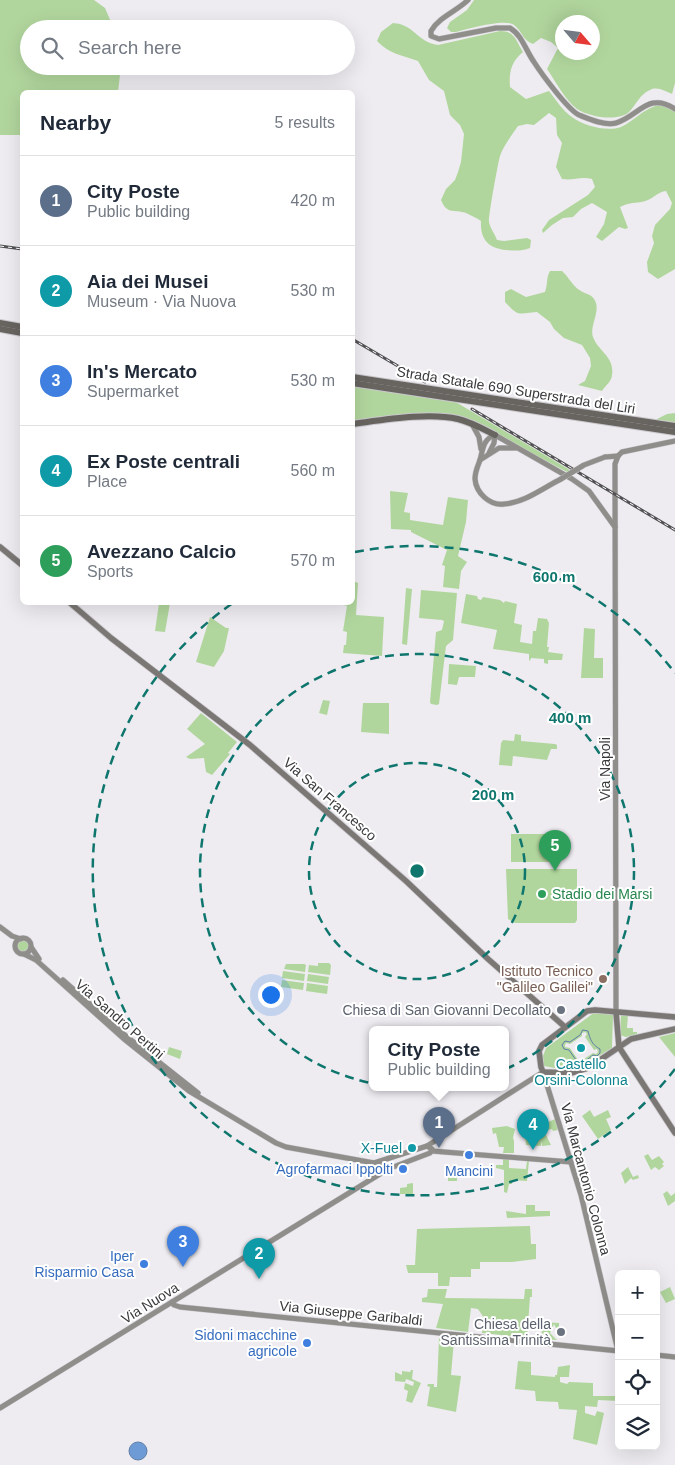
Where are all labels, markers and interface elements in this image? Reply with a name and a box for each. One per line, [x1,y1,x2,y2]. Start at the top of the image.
north arrow [555,15,600,60]
search box [20,20,355,75]
icon: search [38,34,66,62]
text: Search here [78,37,182,58]
text: Nearby [40,111,111,134]
text: 5 results [275,114,335,131]
text: City Poste [87,181,180,202]
text: 1 [52,192,60,209]
text: 420 m [291,192,335,209]
text: Public building [87,203,190,220]
text: Aia dei Musei [87,271,208,292]
text: 2 [52,282,60,299]
text: 530 m [291,282,335,299]
text: Museum · Via Nuova [87,293,236,310]
text: In's Mercato [87,361,197,382]
street label: Strada Statale 690 Superstrada del Liri [396,363,636,417]
text: 3 [52,372,60,389]
text: 530 m [291,372,335,389]
text: Supermarket [87,383,179,400]
text: Ex Poste centrali [87,451,240,472]
text: 4 [52,462,60,479]
text: 560 m [291,462,335,479]
text: Place [87,473,127,490]
text: Avezzano Calcio [87,541,236,562]
text: 5 [52,552,60,569]
text: 570 m [291,552,335,569]
text: Sports [87,563,133,580]
text: 600 m [533,568,575,585]
text: 400 m [549,709,591,726]
street label: Via Napoli [597,737,613,801]
street label: Via San Francesco [280,754,380,844]
text: 200 m [472,786,514,803]
pin: 5 [539,830,571,871]
centre of rings [408,862,426,880]
place label: Stadio dei Marsi [552,886,652,902]
marker: Stadio dei Marsi [536,888,548,900]
place label: Istituto Tecnico "Galileo Galilei" [497,963,593,995]
marker: Istituto Tecnico "Galileo Galilei" [597,973,609,985]
street label: Via Sandro Pertini [72,976,168,1062]
your location [258,982,284,1008]
place label: Chiesa di San Giovanni Decollato [342,1002,551,1018]
marker: Chiesa di San Giovanni Decollato [555,1004,567,1016]
popup [369,1026,509,1091]
text: City Poste [387,1039,480,1060]
marker: Castello Orsini-Colonna [575,1042,587,1054]
place label: Castello Orsini-Colonna [534,1056,628,1088]
text: Public building [387,1061,491,1078]
street label: Via Marcantonio Colonna [558,1101,614,1257]
pin: 1 [423,1107,455,1148]
pin: 4 [517,1109,549,1150]
place label: X-Fuel [361,1140,402,1156]
marker: X-Fuel [406,1142,418,1154]
marker: Mancini [463,1149,475,1161]
place label: Agrofarmaci Ippolti [276,1161,393,1177]
marker: Agrofarmaci Ippolti [397,1163,409,1175]
place label: Mancini [445,1163,493,1179]
pin: 3 [167,1226,199,1267]
pin: 2 [243,1238,275,1279]
place label: Iper Risparmio Casa [34,1248,134,1280]
marker: Iper Risparmio Casa [138,1258,150,1270]
map controls [615,1270,660,1450]
button: + [615,1270,660,1315]
street label: Via Nuova [118,1279,182,1327]
street label: Via Giuseppe Garibaldi [279,1298,423,1328]
button: − [615,1315,660,1360]
place label: Chiesa della Santissima Trinità [441,1316,551,1348]
marker: Chiesa della Santissima Trinità [555,1326,567,1338]
place label: Sidoni macchine agricole [194,1327,297,1359]
marker: Sidoni macchine agricole [301,1337,313,1349]
button: locate [615,1360,660,1405]
button: layers [615,1405,660,1450]

